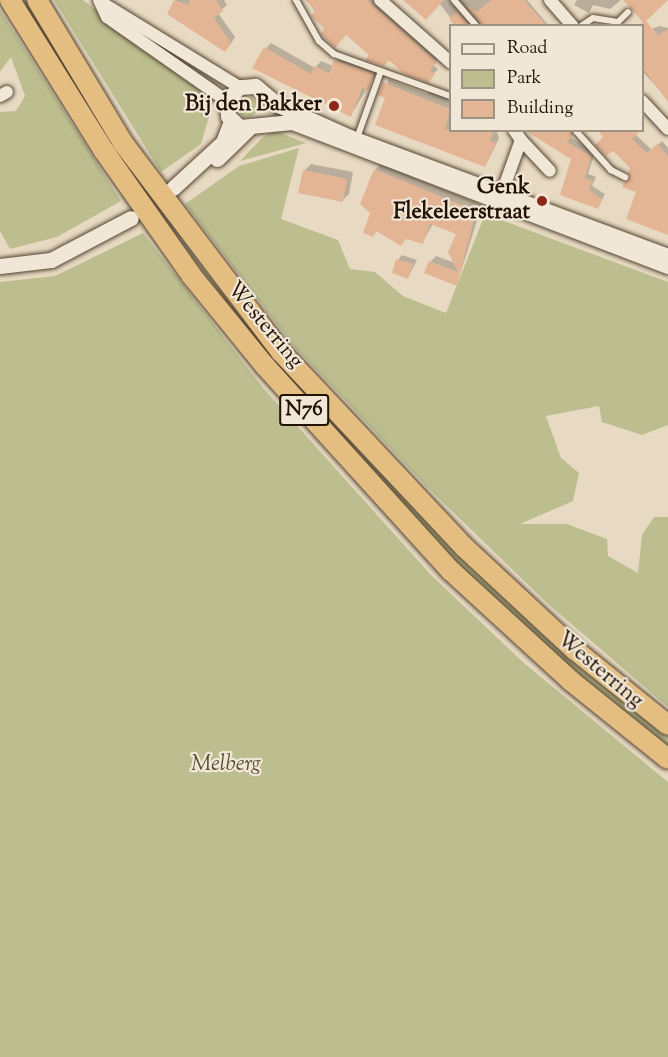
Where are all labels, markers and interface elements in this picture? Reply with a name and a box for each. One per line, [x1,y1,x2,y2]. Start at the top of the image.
legend [449,24,644,132]
text: Road [507,36,547,62]
text: Park [507,66,541,92]
place label: Bij den Bakker [185,93,322,119]
text: Building [507,96,573,122]
marker: Bij den Bakker [327,99,341,113]
place label: Genk Flekeleerstraat [393,175,530,226]
marker: Genk Flekeleerstraat [535,194,549,208]
street label: Westerring [220,277,308,375]
road number: N76 [278,392,330,428]
street label: Westerring [550,627,648,715]
park label: Melberg [191,753,261,779]

